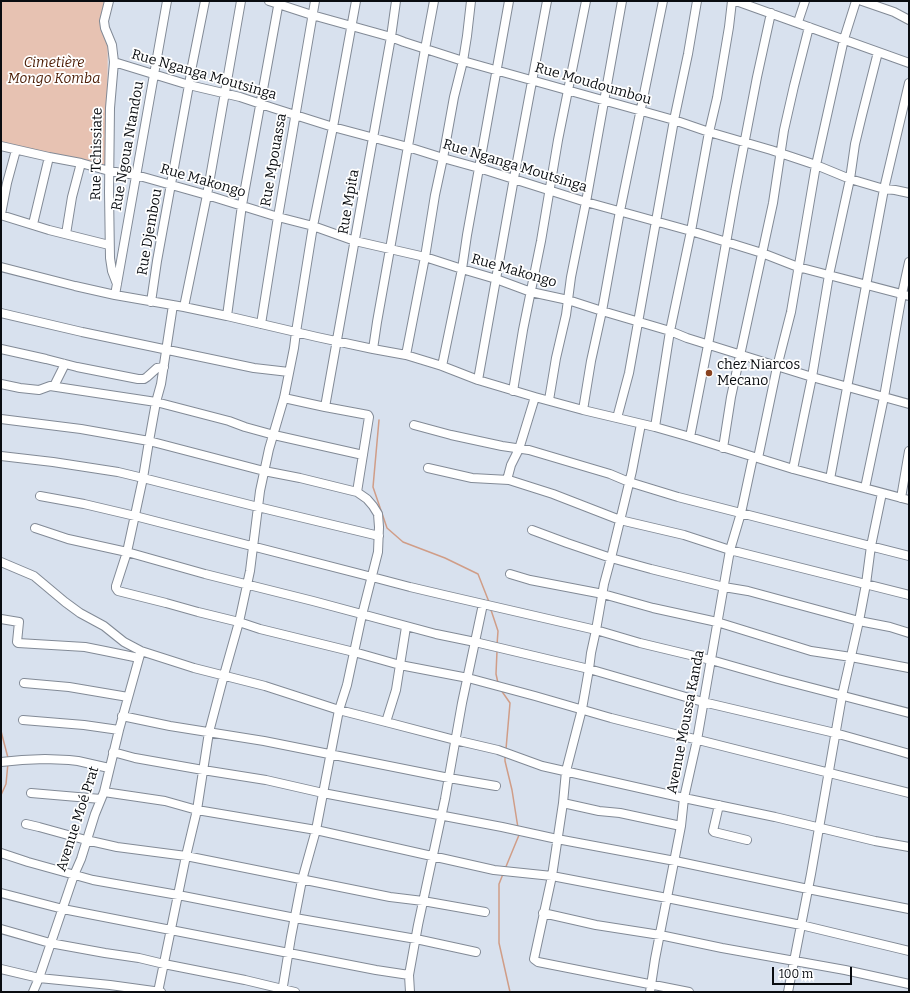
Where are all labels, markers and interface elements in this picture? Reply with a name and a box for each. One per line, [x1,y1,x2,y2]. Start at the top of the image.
street label: Rue Nganga Moutsinga [129,46,279,104]
park label: Cimetière Mongo Komba [8,55,100,88]
street label: Rue Moudoumbou [533,59,653,109]
street label: Rue Ngoua Ntandou [108,80,148,212]
street label: Rue Tchissiate [88,107,106,201]
street label: Rue Mpouassa [258,112,290,208]
street label: Rue Nganga Moutsinga [441,136,589,196]
street label: Rue Makongo [158,161,248,201]
street label: Rue Mpita [335,168,363,236]
street label: Rue Djembou [134,187,166,277]
street label: Rue Makongo [469,251,559,291]
place label: chez Niarcos Mecano [717,357,800,390]
marker: chez Niarcos Mecano [704,368,714,378]
street label: Avenue Moussa Kanda [664,649,708,795]
street label: Avenue Moé Prat [53,764,103,874]
scale bar [774,959,854,985]
text: 100 m [779,967,813,981]

